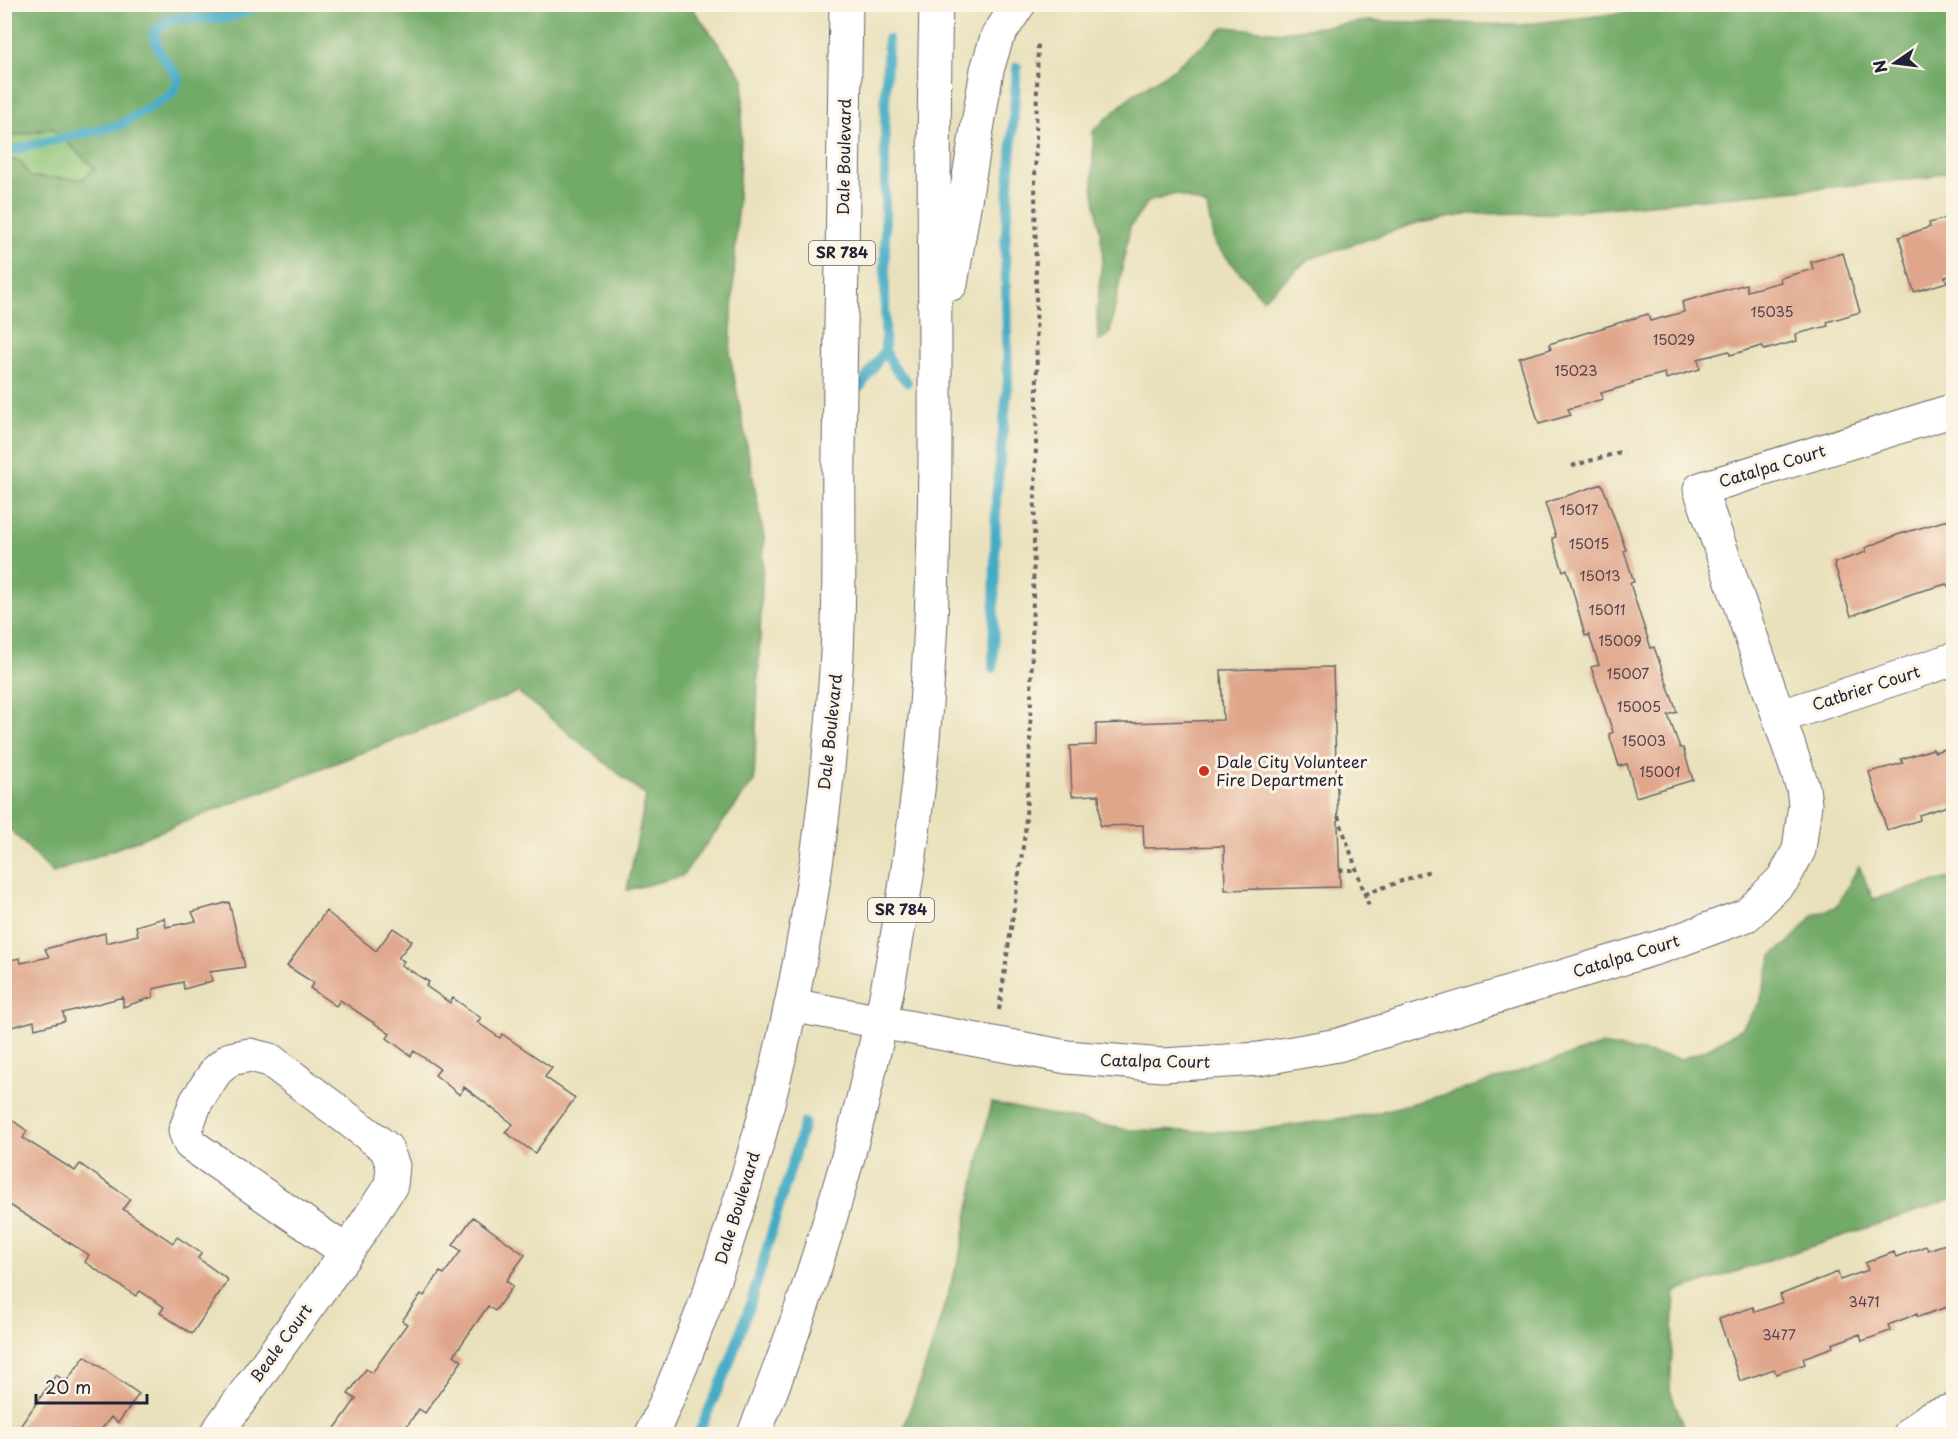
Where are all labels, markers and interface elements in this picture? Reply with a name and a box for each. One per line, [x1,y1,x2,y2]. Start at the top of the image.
north arrow [1865,33,1925,93]
text: N [1866,58,1893,76]
street label: Dale Boulevard [830,98,856,216]
road number: SR 784 [809,241,875,265]
house number: 15035 [1751,301,1793,322]
house number: 15029 [1653,329,1695,350]
house number: 15023 [1554,360,1598,381]
street label: Catalpa Court [1715,437,1828,493]
house number: 15017 [1559,499,1599,520]
house number: 15015 [1569,533,1609,554]
house number: 15013 [1580,565,1620,586]
house number: 15011 [1588,599,1626,620]
house number: 15009 [1598,630,1642,651]
street label: Catbrier Court [1809,658,1923,716]
house number: 15007 [1607,663,1649,684]
street label: Dale Boulevard [811,672,847,791]
house number: 15005 [1617,696,1661,717]
house number: 15003 [1622,730,1666,751]
place label: Dale City Volunteer Fire Department [1216,749,1368,791]
house number: 15001 [1639,761,1681,782]
marker: Dale City Volunteer Fire Department [1197,764,1211,778]
road number: SR 784 [868,898,934,922]
street label: Catalpa Court [1569,927,1682,983]
street label: Catalpa Court [1100,1047,1211,1073]
street label: Dale Boulevard [707,1148,765,1267]
house number: 3471 [1848,1291,1880,1312]
street label: Beale Court [243,1298,317,1387]
house number: 3477 [1762,1324,1796,1345]
scale bar [36,1367,147,1405]
text: 20 m [45,1373,91,1400]

